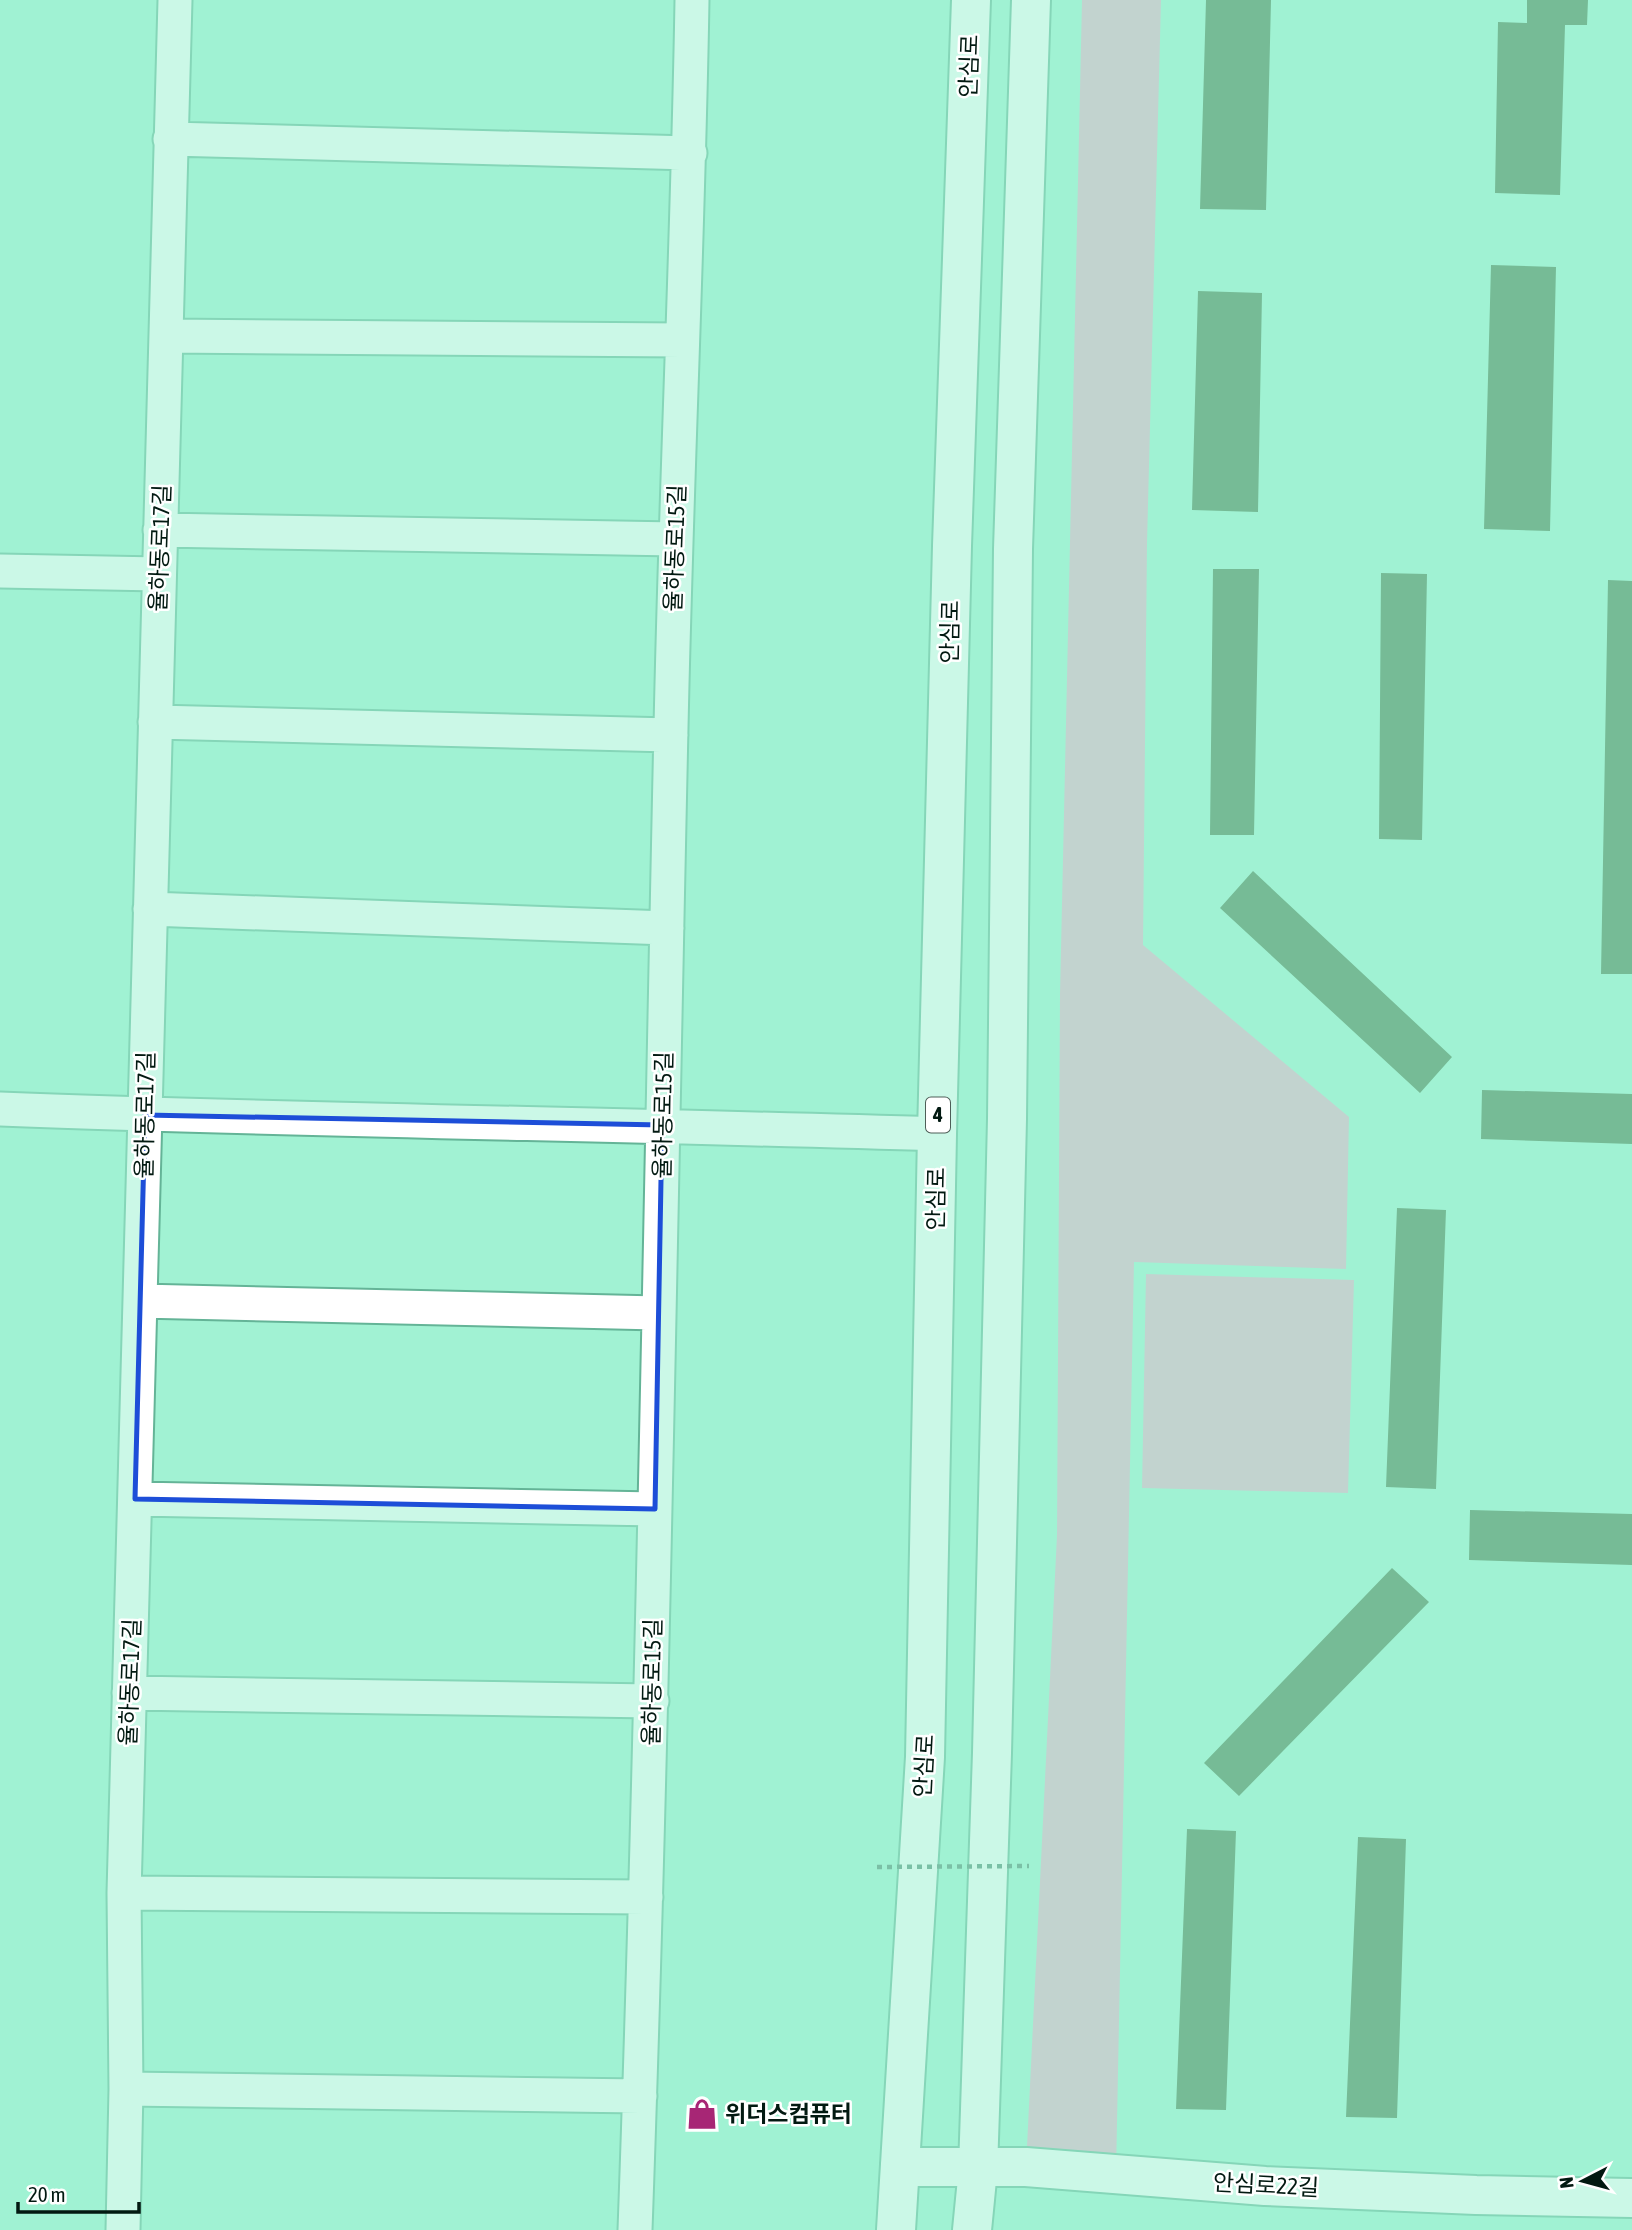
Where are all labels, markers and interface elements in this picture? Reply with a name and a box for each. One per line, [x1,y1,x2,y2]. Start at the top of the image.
street label: 안심로 [955,34,983,98]
street label: 율하동로17길 [145,484,175,612]
street label: 율하동로15길 [660,484,690,612]
street label: 안심로 [936,600,964,664]
street label: 율하동로17길 [131,1051,159,1179]
street label: 율하동로15길 [649,1051,677,1179]
road number: 4 [926,1098,950,1132]
street label: 안심로 [922,1167,950,1231]
street label: 율하동로17길 [115,1618,145,1746]
street label: 율하동로15길 [638,1618,666,1746]
street label: 안심로 [909,1734,939,1798]
shop icon: 위더스컴퓨터 [685,2097,719,2131]
place label: 위더스컴퓨터 [725,2101,852,2127]
north arrow [1548,2146,1618,2216]
street label: 안심로22길 [1212,2169,1320,2201]
scale bar [18,2170,138,2214]
text: N [1555,2176,1578,2190]
text: 20 m [28,2182,66,2206]

